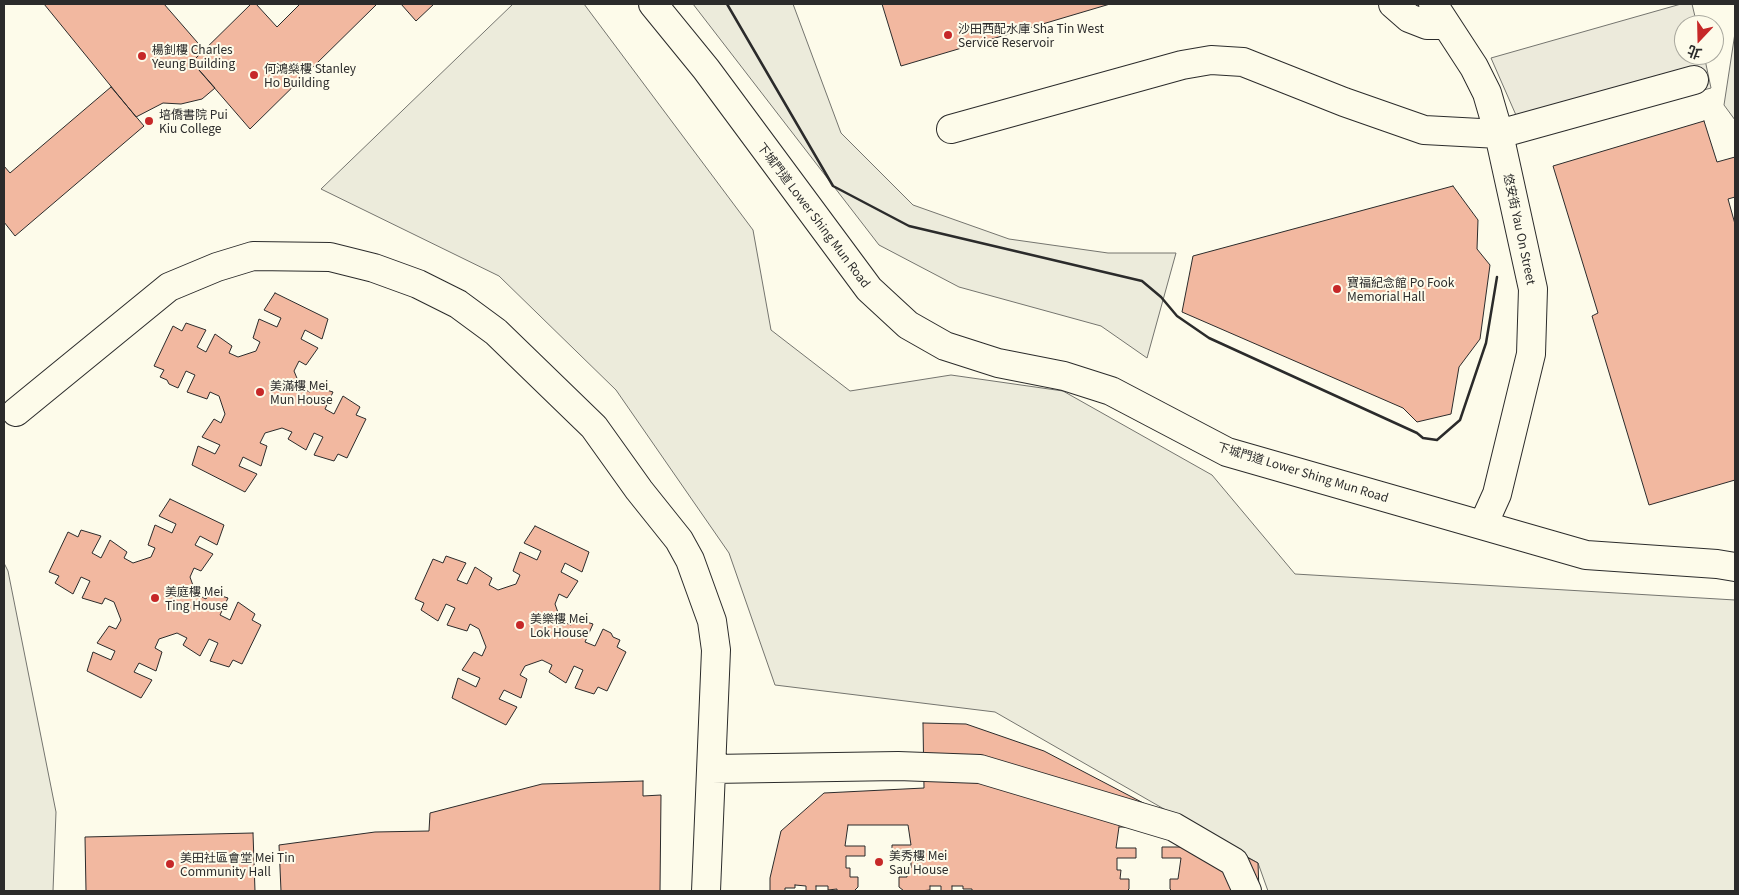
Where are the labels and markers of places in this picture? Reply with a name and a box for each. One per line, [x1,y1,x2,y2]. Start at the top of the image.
place label: 沙田西配水庫 Sha Tin West Service Reservoir [958,21,1104,49]
marker: 沙田西配水庫 Sha Tin West Service Reservoir [942,29,954,41]
place label: 楊釗樓 Charles Yeung Building [152,42,235,70]
marker: 楊釗樓 Charles Yeung Building [136,50,148,62]
place label: 何鴻燊樓 Stanley Ho Building [264,61,356,89]
marker: 何鴻燊樓 Stanley Ho Building [248,69,260,81]
place label: 培僑書院 Pui Kiu College [159,107,228,135]
marker: 培僑書院 Pui Kiu College [143,115,155,127]
place label: 寶福紀念館 Po Fook Memorial Hall [1347,275,1454,303]
marker: 寶福紀念館 Po Fook Memorial Hall [1331,283,1343,295]
place label: 美滿樓 Mei Mun House [270,378,333,406]
marker: 美滿樓 Mei Mun House [254,386,266,398]
place label: 美庭樓 Mei Ting House [165,584,228,612]
marker: 美庭樓 Mei Ting House [149,592,161,604]
place label: 美樂樓 Mei Lok House [530,611,588,639]
marker: 美樂樓 Mei Lok House [514,619,526,631]
place label: 美秀樓 Mei Sau House [889,848,948,876]
place label: 美田社區會堂 Mei Tin Community Hall [180,850,295,878]
marker: 美秀樓 Mei Sau House [873,856,885,868]
marker: 美田社區會堂 Mei Tin Community Hall [164,858,176,870]

